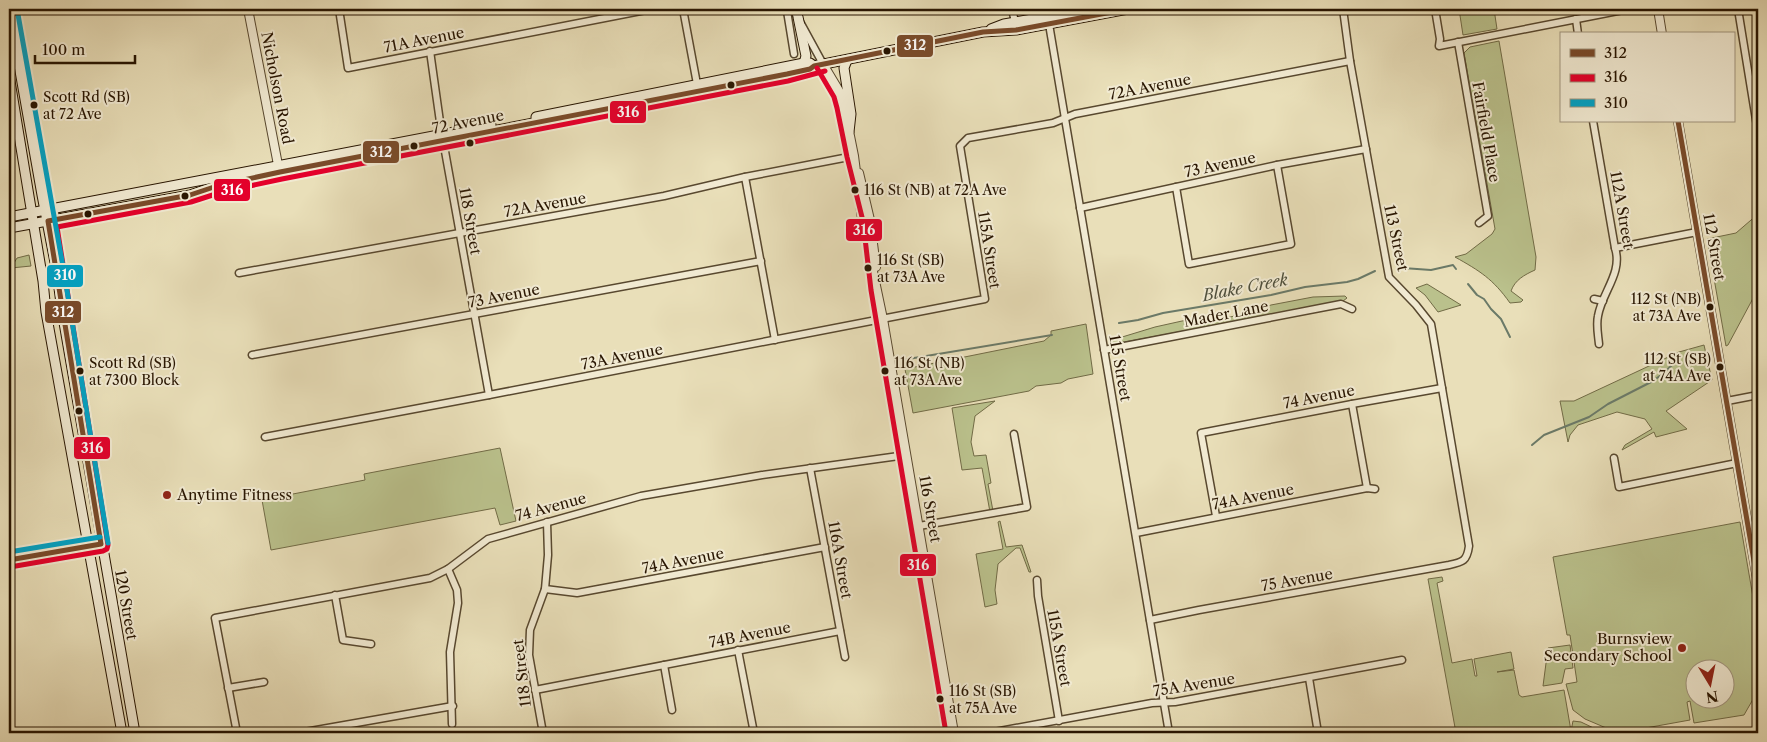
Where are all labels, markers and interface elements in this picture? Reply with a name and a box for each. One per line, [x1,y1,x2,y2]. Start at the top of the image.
street label: 71A Avenue [382,22,466,57]
street label: Nicholson Road [257,30,298,146]
scale bar [35,32,135,64]
legend [1560,32,1734,122]
line badge: 312 [896,34,934,58]
text: 312 [904,36,926,54]
text: 100 m [42,40,85,59]
text: 312 [1604,43,1627,62]
unlabelled marker [882,46,892,56]
text: 316 [1604,67,1628,86]
street label: 72A Avenue [1107,69,1193,104]
unlabelled marker [726,80,736,90]
street label: Fairfield Place [1468,80,1505,184]
place label: Scott Rd (SB) at 72 Ave [43,88,130,123]
text: 310 [1604,93,1628,112]
marker: Scott Rd (SB) at 72 Ave [29,100,39,110]
line badge: 316 [609,100,647,124]
text: 316 [617,103,639,121]
street label: 72 Avenue [430,105,505,138]
unlabelled marker [465,138,475,148]
line badge: 312 [362,140,400,164]
unlabelled marker [409,141,419,151]
text: 312 [370,143,392,161]
street label: 73 Avenue [1183,148,1257,181]
street label: 112A Street [1606,170,1639,251]
line badge: 316 [213,178,251,202]
text: 316 [221,181,243,199]
place label: 116 St (NB) at 72A Ave [864,181,1007,199]
marker: 116 St (NB) at 72A Ave [850,185,860,195]
street label: 118 Street [455,186,486,257]
street label: 72A Avenue [502,188,588,221]
unlabelled marker [180,191,190,201]
street label: 113 Street [1380,203,1413,274]
unlabelled marker [83,209,93,219]
street label: 115A Street [974,210,1005,291]
street label: 112 Street [1699,212,1730,283]
line badge: 316 [845,218,883,242]
text: 316 [853,221,875,239]
place label: 116 St (SB) at 73A Ave [877,251,945,286]
marker: 116 St (SB) at 73A Ave [863,263,873,273]
line badge: 310 [46,264,84,288]
text: 310 [53,266,77,284]
water label: Blake Creek [1199,269,1290,305]
street label: 73 Avenue [467,279,541,312]
place label: 112 St (NB) at 73A Ave [1631,290,1701,325]
street label: Mader Lane [1182,296,1270,331]
line badge: 312 [44,300,82,324]
marker: 112 St (NB) at 73A Ave [1705,302,1715,312]
text: 312 [52,303,74,321]
street label: 115 Street [1105,333,1136,403]
street label: 73A Avenue [579,339,664,374]
place label: 112 St (SB) at 74A Ave [1643,350,1711,385]
place label: Scott Rd (SB) at 7300 Block [89,354,180,389]
place label: 116 St (NB) at 73A Ave [894,354,964,389]
marker: 112 St (SB) at 74A Ave [1715,362,1725,372]
marker: Scott Rd (SB) at 7300 Block [75,366,85,376]
marker: 116 St (NB) at 73A Ave [880,366,890,376]
street label: 74 Avenue [1282,380,1356,413]
unlabelled marker [74,406,84,416]
line badge: 316 [73,436,111,460]
text: 316 [81,439,103,457]
street label: 116 Street [915,474,946,545]
street label: 74A Avenue [1210,479,1295,514]
place label: Anytime Fitness [176,485,292,504]
street label: 74 Avenue [513,488,588,525]
marker: Anytime Fitness [161,489,173,501]
street label: 116A Street [824,520,857,601]
street label: 74A Avenue [640,543,725,578]
line badge: 316 [899,553,937,577]
text: 316 [907,556,929,574]
street label: 75 Avenue [1260,564,1334,595]
street label: 120 Street [111,568,142,642]
street label: 115A Street [1043,608,1076,689]
street label: 74B Avenue [707,617,792,652]
place label: Burnsview Secondary School [1544,629,1673,665]
street label: 118 Street [508,637,535,708]
marker: Burnsview Secondary School [1676,642,1688,654]
north arrow [1684,660,1734,710]
street label: 75A Avenue [1152,669,1236,700]
place label: 116 St (SB) at 75A Ave [949,682,1017,717]
text: N [1705,687,1720,707]
marker: 116 St (SB) at 75A Ave [935,694,945,704]

